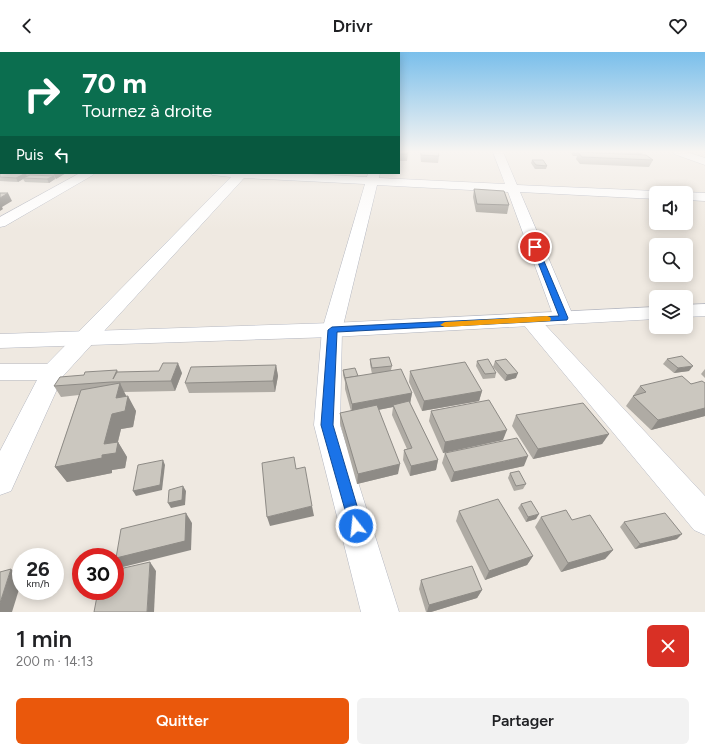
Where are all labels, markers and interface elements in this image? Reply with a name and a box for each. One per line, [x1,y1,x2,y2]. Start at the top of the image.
icon: back [16,15,38,37]
text: Drivr [333,15,372,37]
icon: heart [667,15,689,37]
text: 70 m [82,66,147,100]
icon: right [16,68,68,120]
text: Tournez à droite [82,100,212,122]
icon: left [51,144,73,166]
text: Puis [16,146,43,164]
map controls [649,186,693,334]
button: sound [649,186,693,230]
pin [518,230,552,264]
icon: arrive [524,236,546,258]
button: search [649,238,693,282]
button: layers [649,290,693,334]
position arrow [335,505,377,547]
speed limit sign: 30 [72,548,124,600]
text: 26 [26,557,50,581]
text: km/h [27,577,49,590]
text: 1 min [16,624,72,653]
button: close [647,625,689,667]
text: 200 m · 14:13 [16,654,93,669]
button: Quitter [16,698,349,744]
button: Partager [357,698,689,744]

